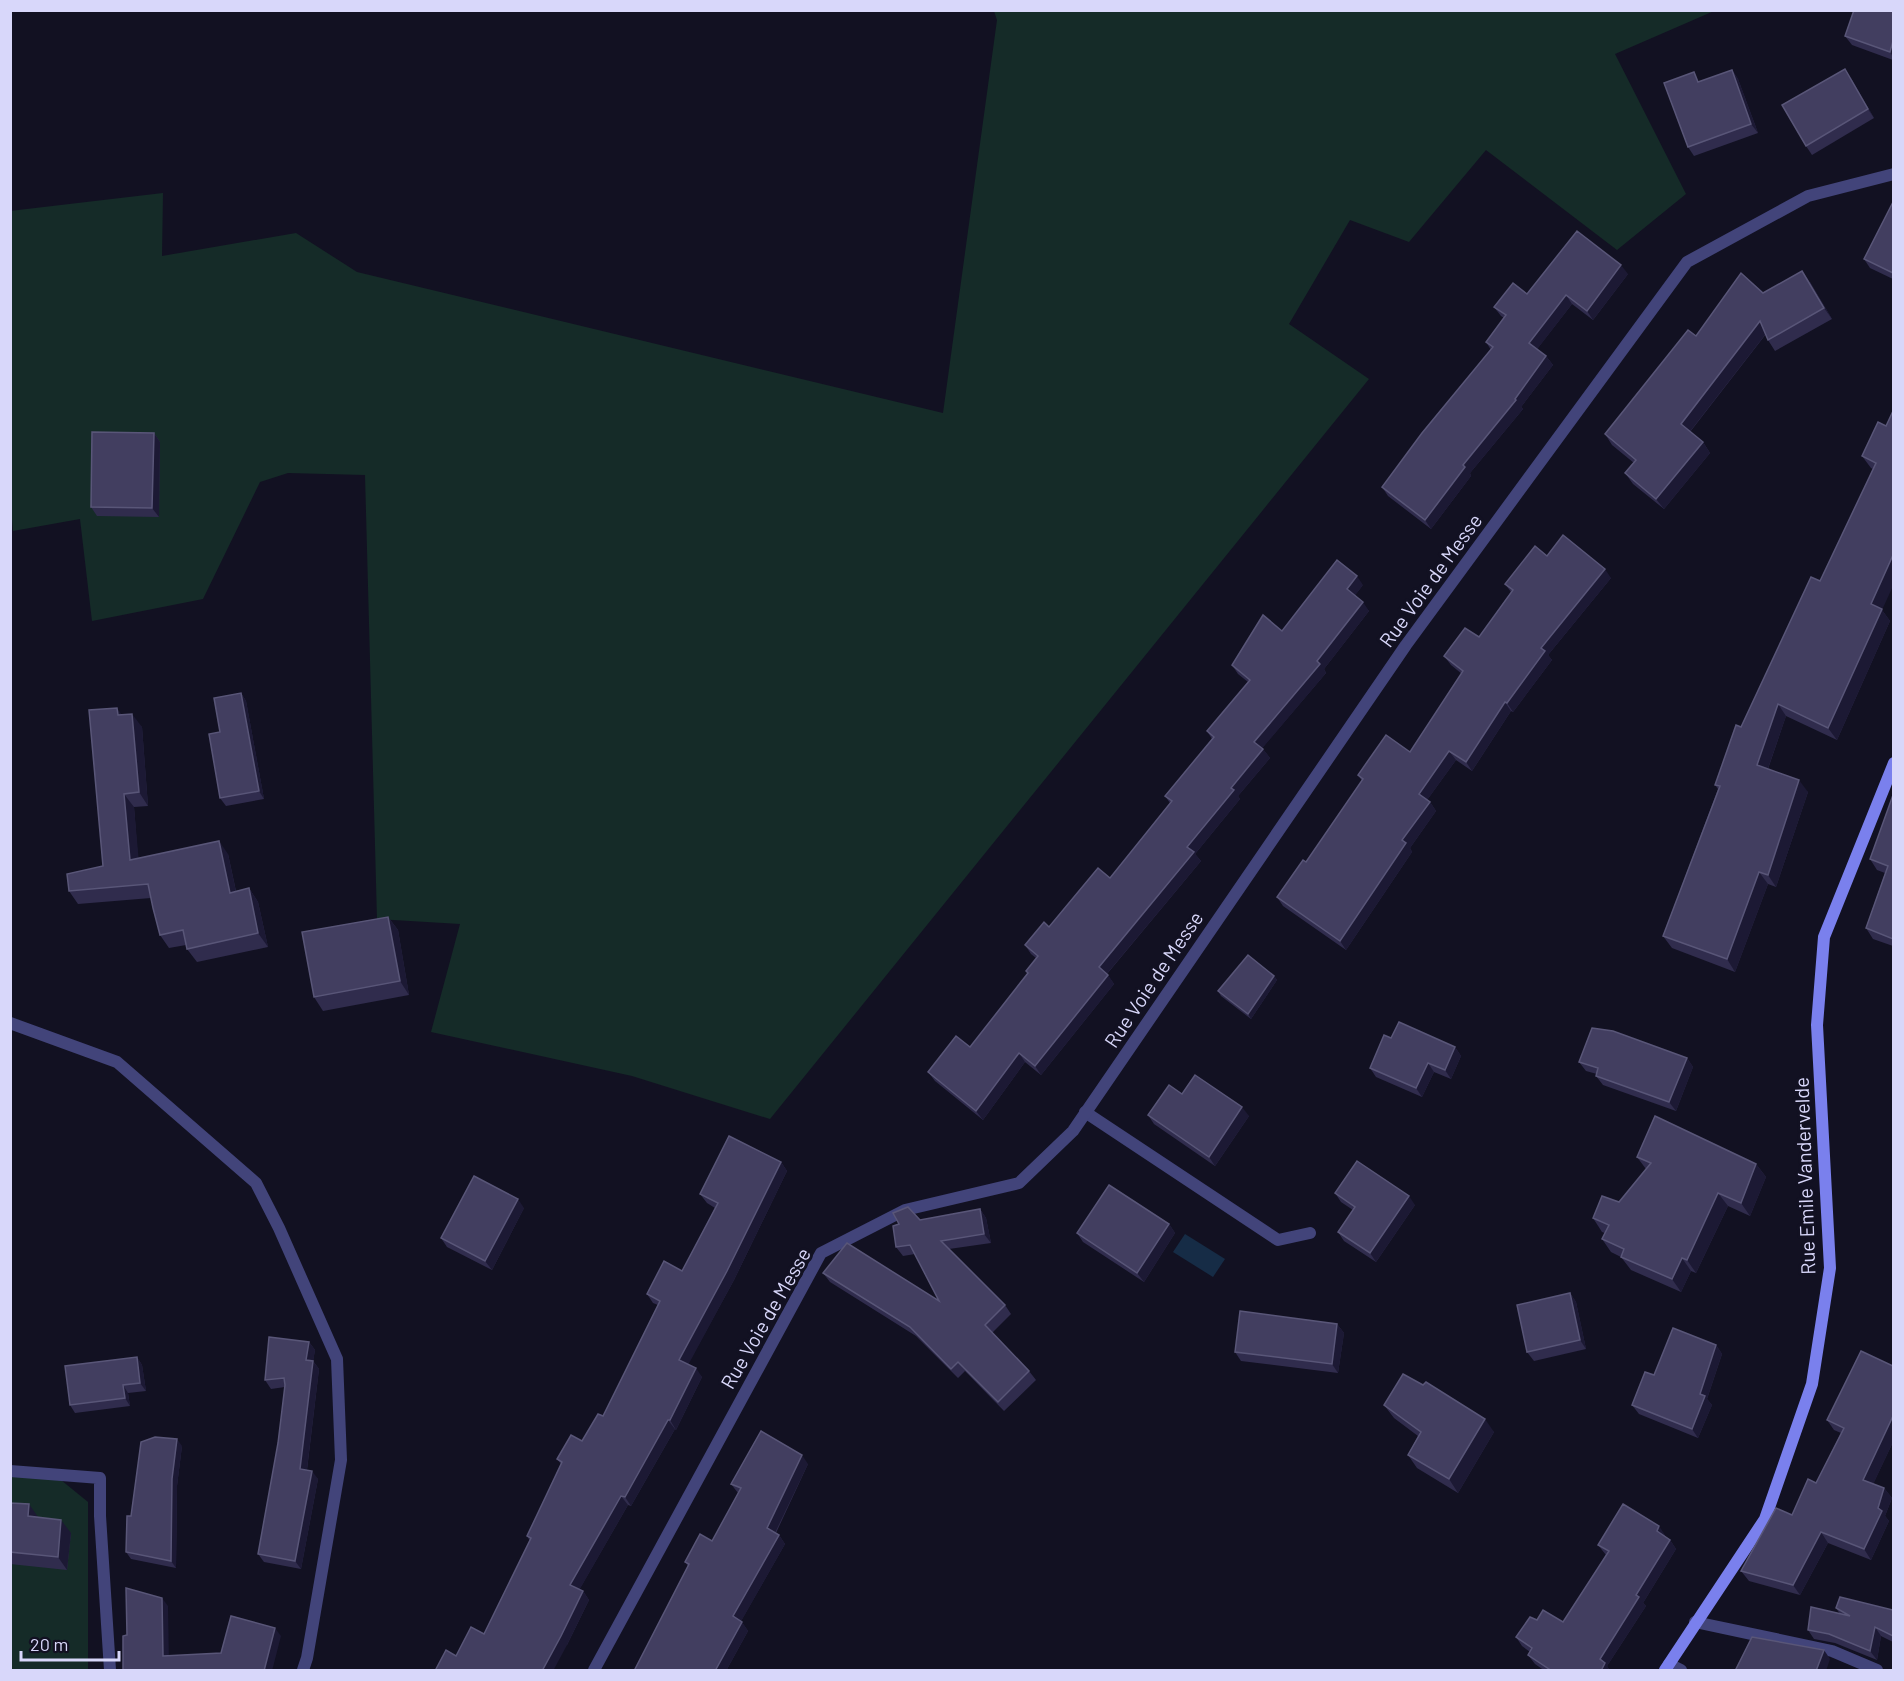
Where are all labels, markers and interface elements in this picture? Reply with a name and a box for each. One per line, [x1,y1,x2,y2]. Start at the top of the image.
street label: Rue Voie de Messe [1374,509,1486,651]
street label: Rue Voie de Messe [1099,906,1207,1052]
street label: Rue Emile Vandervelde [1789,1077,1819,1275]
street label: Rue Voie de Messe [715,1243,815,1393]
scale bar [21,1624,118,1662]
text: 20 m [30,1633,68,1655]

